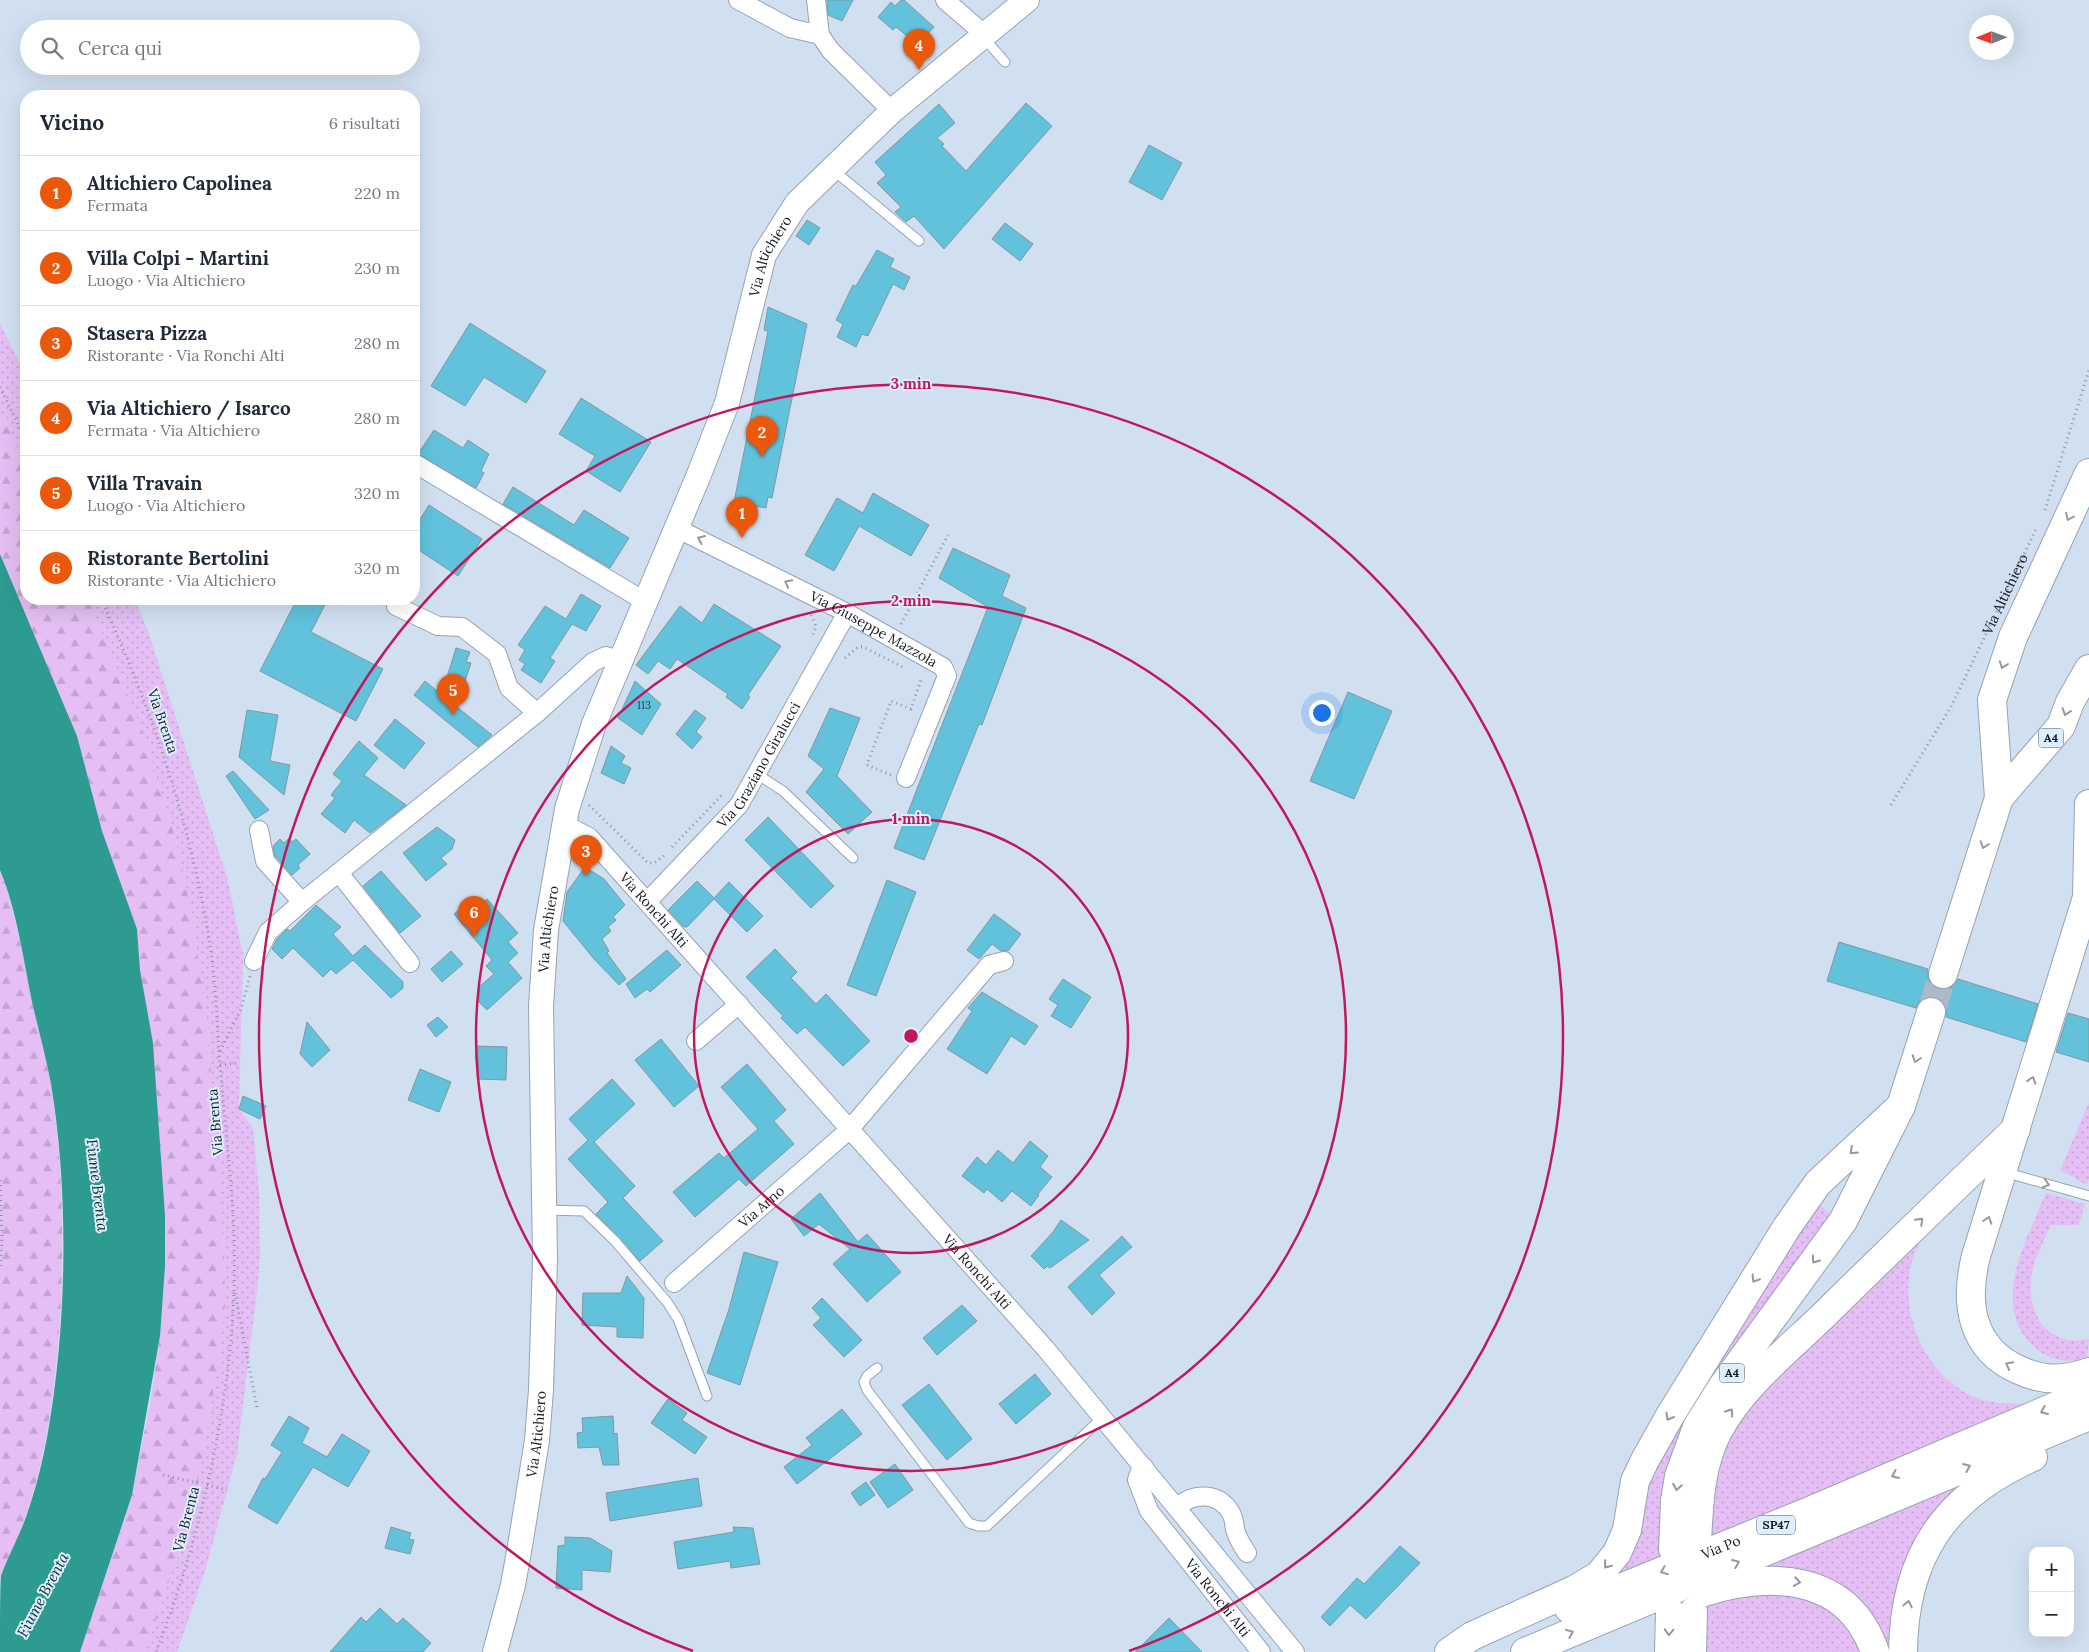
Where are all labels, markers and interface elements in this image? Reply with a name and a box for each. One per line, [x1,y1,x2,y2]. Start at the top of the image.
north arrow [1969,15,2014,60]
search box [20,20,420,75]
pin: 4 [903,29,935,70]
icon: search [38,34,66,62]
text: Cerca qui [78,36,162,60]
text: Vicino [40,109,104,136]
text: 6 risultati [329,113,400,133]
text: Altichiero Capolinea [87,171,272,195]
text: 1 [53,183,59,203]
text: 220 m [354,183,400,203]
text: Fermata [87,195,148,215]
street label: Via Altichiero [745,212,796,299]
text: Villa Colpi - Martini [87,246,269,270]
text: 2 [52,258,60,278]
text: 230 m [354,258,400,278]
text: Luogo · Via Altichiero [87,270,245,290]
text: Stasera Pizza [87,321,207,345]
text: 3 [52,333,60,353]
text: 280 m [354,333,400,353]
text: Ristorante · Via Ronchi Alti [87,345,284,365]
text: 3 min [891,374,932,393]
text: Via Altichiero / Isarco [87,396,291,420]
text: 4 [52,408,60,428]
text: 280 m [354,408,400,428]
pin: 2 [746,416,778,457]
text: Fermata · Via Altichiero [87,420,260,440]
text: Villa Travain [87,471,202,495]
text: 5 [52,483,60,503]
text: 320 m [354,483,400,503]
text: Luogo · Via Altichiero [87,495,245,515]
pin: 1 [726,497,758,538]
one-way arrow [2064,512,2075,521]
one-way arrow [697,534,706,545]
text: Ristorante Bertolini [87,546,269,570]
street label: Via Altichiero [1978,551,2032,638]
text: 6 [51,558,61,578]
text: 320 m [354,558,400,578]
text: Ristorante · Via Altichiero [87,570,276,590]
one-way arrow [784,579,793,589]
street label: Via Giuseppe Mazzola [806,587,940,671]
text: 2 min [891,591,932,610]
one-way arrow [1999,660,2009,669]
pin: 5 [437,674,469,715]
street label: Via Brenta [143,685,182,756]
house number: 113 [637,698,651,712]
street label: Via Graziano Giralucci [712,699,804,832]
your location [1309,700,1335,726]
one-way arrow [2062,708,2072,716]
road number: A4 [2038,728,2064,748]
text: 1 min [892,809,931,828]
pin: 3 [570,835,602,876]
one-way arrow [1980,840,1990,848]
street label: Via Ronchi Alti [615,868,692,951]
street label: Via Altichiero [534,884,563,974]
pin: 6 [458,896,490,937]
centre of rings [902,1027,920,1045]
one-way arrow [1912,1054,1922,1062]
one-way arrow [2026,1077,2036,1085]
street label: Via Brenta [203,1088,227,1157]
water label: Fiume Brenta [82,1138,113,1233]
one-way arrow [1849,1145,1858,1154]
one-way arrow [2042,1179,2050,1189]
street label: Via Arno [734,1182,788,1232]
one-way arrow [1982,1216,1992,1224]
one-way arrow [1914,1218,1923,1227]
street label: Via Ronchi Alti [938,1230,1015,1313]
one-way arrow [1812,1254,1820,1263]
one-way arrow [1751,1274,1761,1283]
one-way arrow [2005,1362,2014,1372]
road number: A4 [1720,1364,1744,1382]
street label: Via Altichiero [522,1390,550,1480]
one-way arrow [2040,1405,2049,1415]
one-way arrow [1724,1409,1733,1418]
one-way arrow [1665,1412,1675,1421]
one-way arrow [1962,1463,1971,1473]
one-way arrow [1891,1468,1900,1479]
one-way arrow [1673,1483,1683,1491]
street label: Via Brenta [168,1484,203,1555]
road number: SP47 [1757,1516,1795,1534]
street label: Via Po [1698,1531,1743,1564]
map controls [2029,1547,2074,1637]
button: + [2029,1547,2074,1592]
water label: Fiume Brenta [12,1549,73,1640]
street label: Via Ronchi Alti [1181,1554,1254,1640]
one-way arrow [1605,1559,1613,1568]
one-way arrow [1731,1559,1740,1570]
one-way arrow [1660,1564,1669,1575]
one-way arrow [1792,1577,1801,1587]
button: − [2029,1592,2074,1637]
one-way arrow [1902,1599,1912,1608]
one-way arrow [1664,1628,1675,1636]
one-way arrow [1565,1629,1574,1640]

